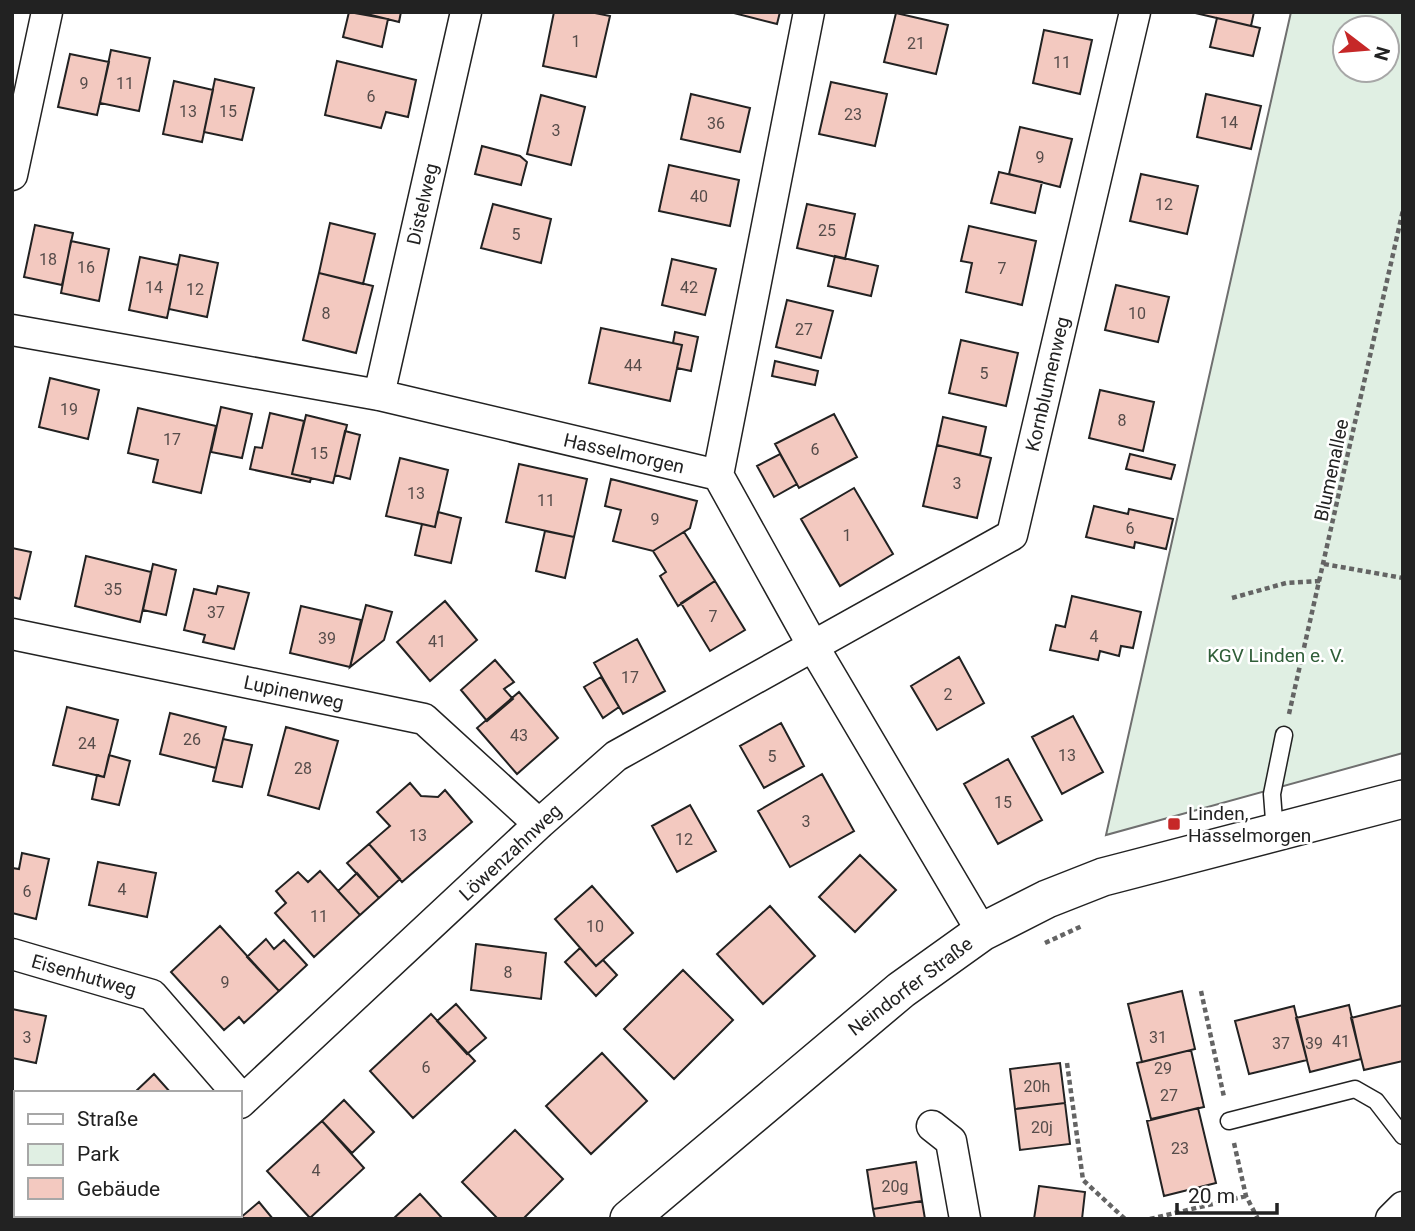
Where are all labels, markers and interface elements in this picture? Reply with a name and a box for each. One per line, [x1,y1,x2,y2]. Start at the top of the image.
north arrow [1331,14,1401,84]
house number: 1 [572,32,581,51]
house number: 21 [907,34,925,53]
text: N [1369,44,1395,63]
house number: 11 [1053,53,1071,72]
house number: 9 [80,74,89,93]
house number: 11 [116,74,134,93]
house number: 6 [367,87,376,106]
house number: 13 [179,102,197,121]
house number: 15 [219,102,237,121]
house number: 23 [844,105,862,124]
house number: 14 [1220,113,1238,132]
house number: 36 [707,114,725,133]
house number: 3 [552,121,561,140]
house number: 9 [1036,148,1045,167]
street label: Distelweg [402,161,443,247]
house number: 40 [690,187,708,206]
house number: 12 [1155,195,1173,214]
house number: 25 [818,221,836,240]
house number: 5 [512,225,521,244]
house number: 18 [39,250,57,269]
house number: 16 [77,258,95,277]
house number: 7 [998,259,1007,278]
house number: 14 [145,278,163,297]
house number: 42 [680,278,698,297]
house number: 12 [186,280,204,299]
house number: 8 [322,304,331,323]
house number: 10 [1128,304,1146,323]
street label: Kornblumenweg [1021,315,1074,454]
house number: 27 [795,320,813,339]
house number: 44 [624,356,642,375]
house number: 5 [980,364,989,383]
house number: 19 [60,400,78,419]
house number: 8 [1118,411,1127,430]
street label: Blumenallee [1309,417,1354,523]
street label: Hasselmorgen [561,428,686,479]
house number: 17 [163,430,181,449]
house number: 6 [811,440,820,459]
house number: 15 [310,444,328,463]
house number: 3 [953,474,962,493]
house number: 13 [407,484,425,503]
house number: 11 [537,491,555,510]
house number: 9 [651,510,660,529]
house number: 6 [1126,519,1135,538]
house number: 1 [843,526,852,545]
house number: 35 [104,580,122,599]
house number: 37 [207,603,225,622]
house number: 7 [709,607,718,626]
house number: 4 [1090,627,1099,646]
house number: 39 [318,629,336,648]
house number: 41 [428,632,446,651]
park label: KGV Linden e. V. [1207,644,1345,667]
house number: 17 [621,668,639,687]
street label: Lupinenweg [242,671,346,714]
house number: 2 [944,685,953,704]
house number: 43 [510,726,528,745]
house number: 26 [183,730,201,749]
house number: 24 [78,734,96,753]
house number: 13 [1058,746,1076,765]
house number: 5 [768,747,777,766]
house number: 28 [294,759,312,778]
house number: 15 [994,793,1012,812]
street label: Löwenzahnweg [454,799,566,906]
place label: Linden, Hasselmorgen [1188,802,1311,847]
house number: 3 [802,812,811,831]
marker: Linden, Hasselmorgen [1166,816,1182,832]
house number: 13 [409,826,427,845]
house number: 12 [675,830,693,849]
house number: 4 [118,880,127,899]
house number: 6 [23,882,32,901]
house number: 11 [310,907,328,926]
house number: 10 [586,917,604,936]
street label: Neindorfer Straße [844,932,977,1041]
street label: Eisenhutweg [29,950,139,1001]
house number: 8 [504,963,513,982]
house number: 9 [221,973,230,992]
house number: 3 [23,1028,32,1047]
house number: 31 [1149,1028,1167,1047]
house number: 41 [1332,1032,1350,1051]
house number: 37 [1272,1034,1290,1053]
house number: 39 [1305,1034,1323,1053]
house number: 6 [422,1058,431,1077]
house number: 29 [1154,1059,1172,1078]
house number: 20h [1024,1077,1050,1096]
house number: 27 [1160,1086,1178,1105]
legend [14,1091,242,1217]
text: Straße [77,1107,138,1131]
house number: 20j [1031,1118,1053,1137]
house number: 23 [1171,1139,1189,1158]
text: Park [77,1142,120,1166]
house number: 4 [312,1161,321,1180]
scale bar [1177,1172,1277,1216]
text: Gebäude [77,1177,160,1201]
house number: 20g [882,1177,908,1196]
text: 20 m [1188,1184,1235,1208]

